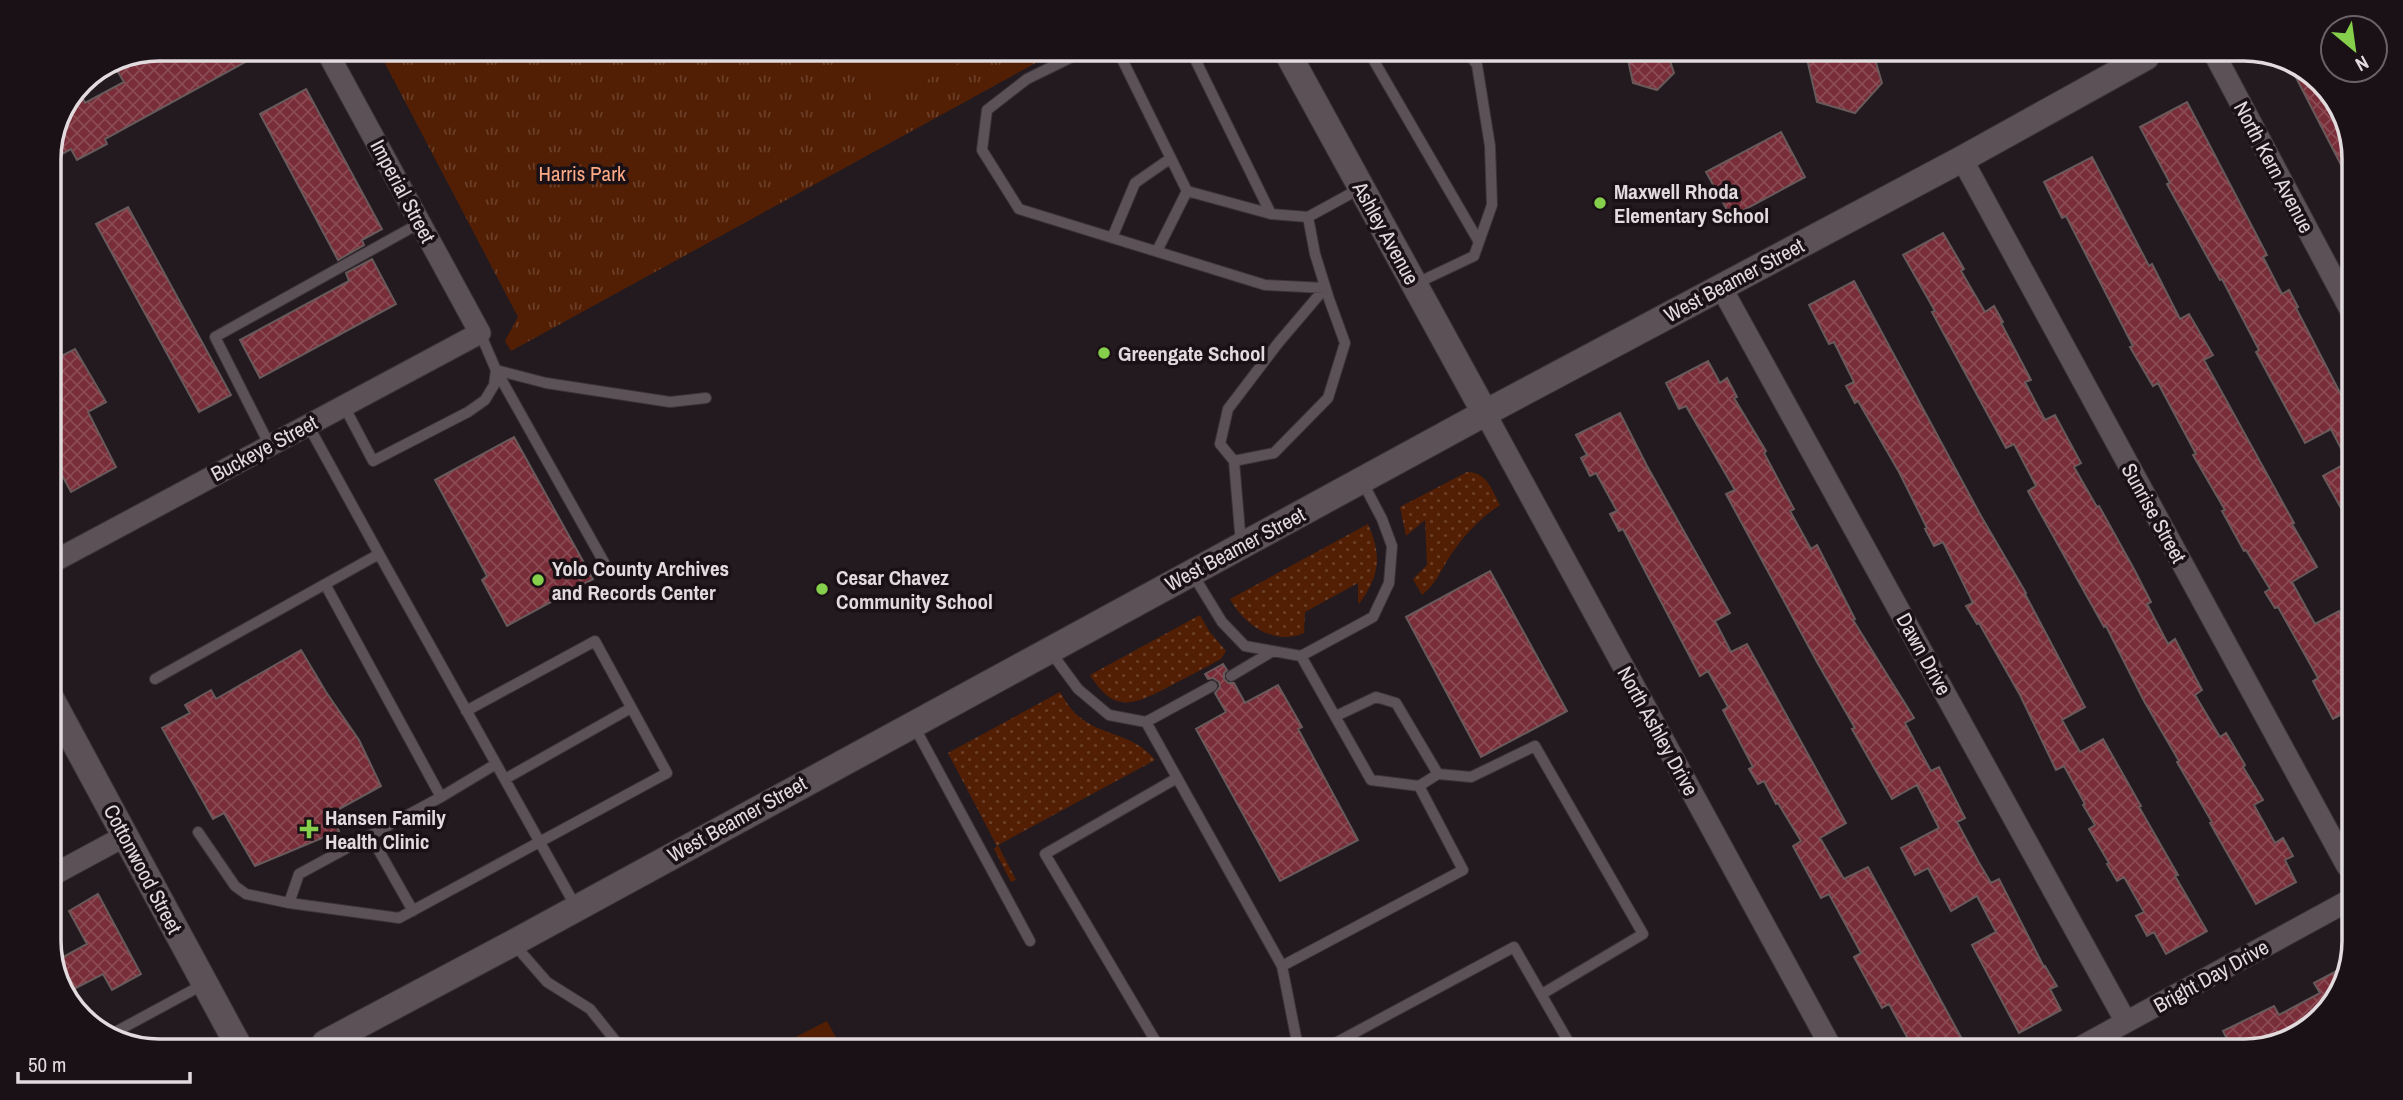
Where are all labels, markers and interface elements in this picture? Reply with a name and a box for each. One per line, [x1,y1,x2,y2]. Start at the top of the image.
north arrow [2319,14,2389,84]
text: N [2351,50,2373,78]
street label: North Kern Avenue [2227,96,2321,238]
street label: Imperial Street [364,134,442,248]
park label: Harris Park [538,159,626,188]
street label: Ashley Avenue [1345,175,1426,290]
place label: Maxwell Rhoda Elementary School [1614,177,1769,230]
marker: Maxwell Rhoda Elementary School [1592,195,1608,211]
street label: West Beamer Street [1659,231,1809,329]
place label: Greengate School [1118,339,1265,368]
marker: Greengate School [1096,345,1112,361]
street label: Buckeye Street [206,408,323,488]
street label: Sunrise Street [2115,458,2193,568]
street label: West Beamer Street [1160,500,1310,598]
place label: Yolo County Archives and Records Center [552,554,729,607]
place label: Cesar Chavez Community School [836,563,993,616]
marker: Yolo County Archives and Records Center [530,572,546,588]
marker: Cesar Chavez Community School [814,581,830,597]
street label: Dawn Drive [1890,608,1958,700]
street label: North Ashley Drive [1611,661,1705,801]
street label: West Beamer Street [662,769,812,869]
street label: Cottonwood Street [97,799,189,939]
place label: Hansen Family Health Clinic [325,803,446,856]
marker: Hansen Family Health Clinic [299,819,319,839]
street label: Bright Day Drive [2148,932,2274,1020]
scale bar [18,1040,189,1084]
text: 50 m [28,1050,66,1079]

